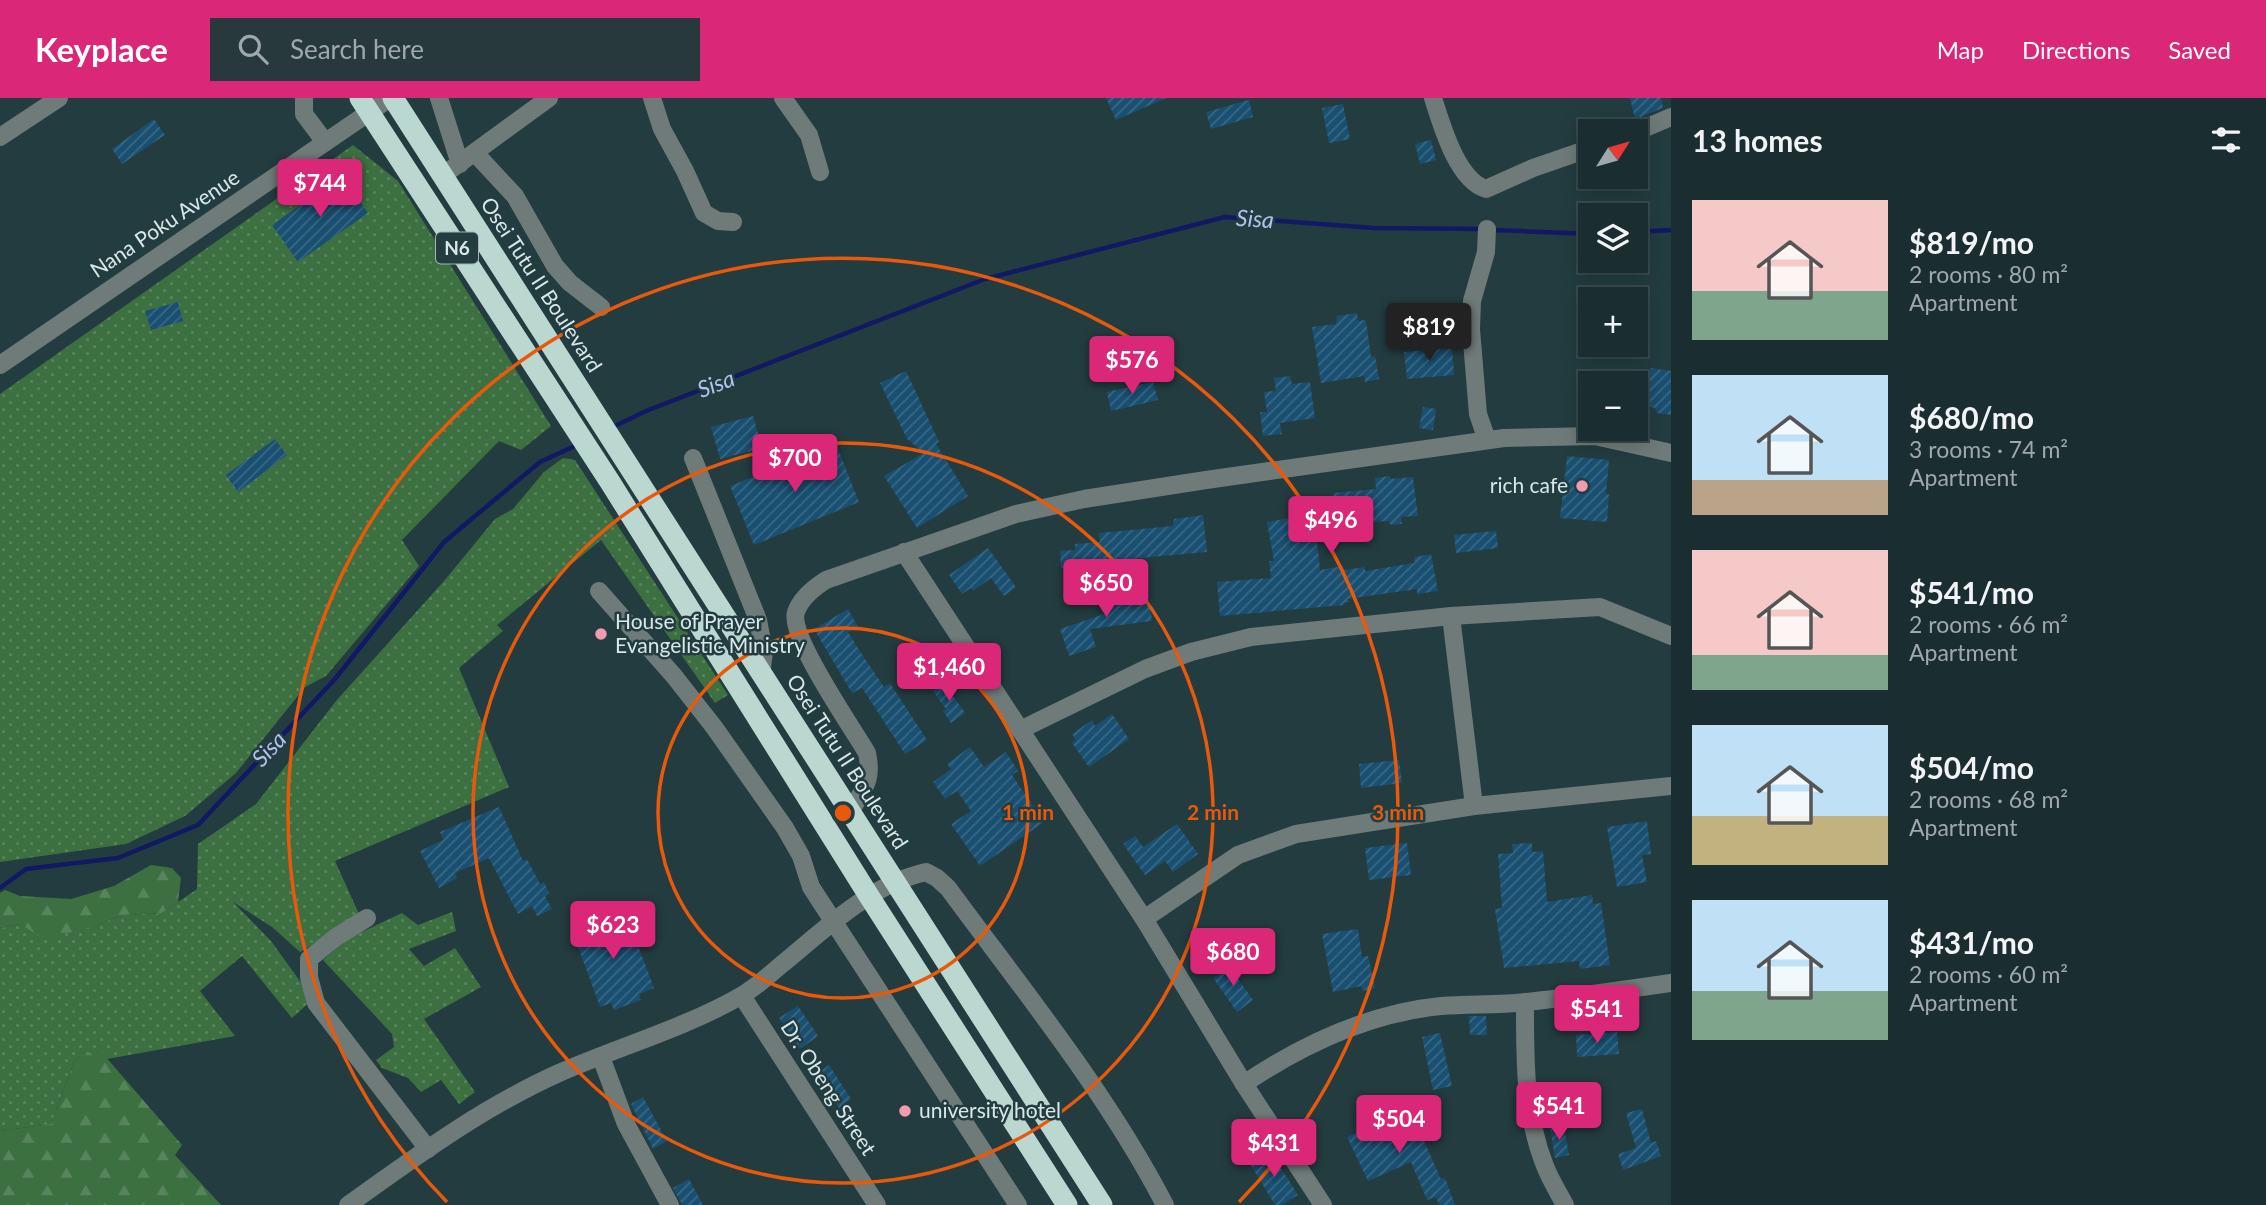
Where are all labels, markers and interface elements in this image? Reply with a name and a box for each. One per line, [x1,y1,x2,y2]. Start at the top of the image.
search box [210,18,700,81]
text: Keyplace [35,29,168,69]
icon: search [234,30,272,68]
text: Search here [290,33,424,65]
text: Map [1937,35,1984,64]
text: Directions [2022,35,2130,64]
text: Saved [2168,35,2231,64]
north arrow [1578,119,1648,189]
map controls [1578,119,1648,441]
icon: filters [2207,121,2245,159]
text: 13 homes [1692,122,1823,158]
pin: $744 [279,159,361,219]
street label: Nana Poku Avenue [85,164,243,282]
text: $744 [293,168,347,196]
street label: Osei Tutu II Boulevard [476,192,608,376]
water label: Sisa [1235,203,1275,233]
button: layers [1578,203,1648,273]
text: $819/mo [1909,224,2034,260]
icon: home [1748,228,1832,312]
road number: N6 [436,232,478,264]
text: 2 rooms · 80 m² [1909,260,2068,288]
button: + [1578,287,1648,357]
text: Apartment [1909,288,2017,316]
pin: $819 [1388,303,1470,363]
text: $819 [1402,312,1456,340]
pin: $576 [1091,336,1173,396]
text: $576 [1105,345,1159,373]
water label: Sisa [693,363,738,403]
button: − [1578,371,1648,441]
text: $680/mo [1909,399,2034,435]
icon: home [1748,403,1832,487]
pin: $700 [754,434,836,494]
text: 3 rooms · 74 m² [1909,435,2068,463]
text: $700 [768,443,822,471]
text: Apartment [1909,463,2017,491]
place label: rich cafe [1490,472,1568,497]
marker: rich cafe [1574,478,1590,494]
pin: $496 [1290,496,1372,556]
text: $496 [1304,505,1358,533]
pin: $650 [1065,560,1147,619]
text: $650 [1079,568,1133,596]
text: $541/mo [1909,574,2034,610]
icon: home [1748,578,1832,662]
place label: House of Prayer Evangelistic Ministry [615,608,805,657]
text: 2 rooms · 66 m² [1909,610,2068,638]
marker: House of Prayer Evangelistic Ministry [593,626,609,642]
text: Apartment [1909,638,2017,666]
pin: $1,460 [892,644,1006,703]
text: $1,460 [913,652,985,680]
street label: Osei Tutu II Boulevard [782,669,914,853]
water label: Sisa [245,725,291,772]
text: $504/mo [1909,749,2034,785]
icon: home [1748,753,1832,837]
text: 2 rooms · 68 m² [1909,785,2068,813]
text: 1 min [1002,799,1054,824]
text: 2 min [1187,799,1239,824]
text: 3 min [1372,799,1424,824]
centre of rings [831,801,855,825]
text: Apartment [1909,813,2017,841]
pin: $623 [572,902,654,961]
text: $623 [586,910,640,938]
text: $431/mo [1909,924,2034,960]
pin: $680 [1192,928,1274,988]
icon: home [1748,928,1832,1012]
text: $680 [1206,937,1260,965]
text: 2 rooms · 60 m² [1909,960,2068,988]
pin: $541 [1556,986,1638,1045]
text: Apartment [1909,988,2017,1016]
text: $541 [1570,994,1624,1022]
street label: Dr. Obeng Street [776,1015,882,1160]
pin: $541 [1518,1082,1600,1142]
text: $541 [1532,1091,1586,1119]
pin: $504 [1358,1096,1440,1155]
place label: university hotel [919,1097,1061,1122]
marker: university hotel [897,1103,913,1119]
text: $504 [1372,1104,1426,1132]
pin: $431 [1233,1119,1315,1179]
text: $431 [1247,1128,1301,1156]

